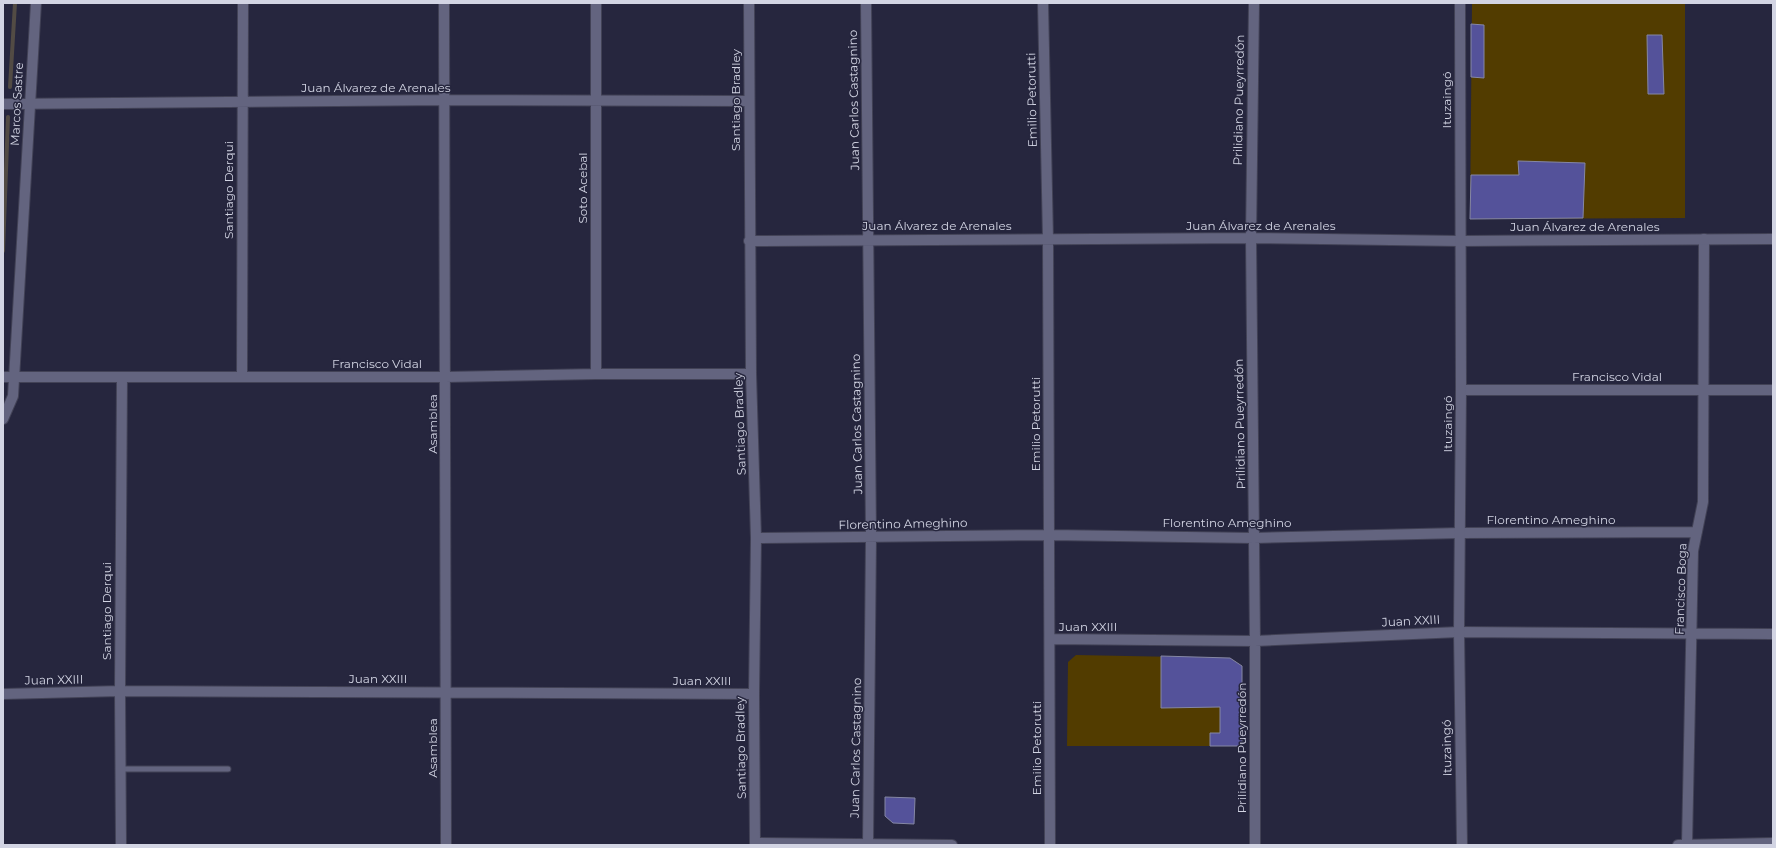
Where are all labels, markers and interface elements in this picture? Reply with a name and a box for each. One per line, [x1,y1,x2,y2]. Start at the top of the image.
street label: Juan Carlos Castagnino [845,30,862,171]
street label: Prilidiano Pueyrredón [1230,35,1247,165]
street label: Santiago Bradley [728,48,743,151]
street label: Emilio Petorutti [1023,53,1040,147]
street label: Marcos Sastre [7,62,26,146]
street label: Ituzaingó [1439,72,1454,128]
street label: Juan Álvarez de Arenales [300,80,451,95]
street label: Santiago Derqui [221,141,236,239]
street label: Soto Acebal [575,152,590,224]
street label: Juan Álvarez de Arenales [861,218,1012,233]
street label: Juan Álvarez de Arenales [1185,218,1336,233]
street label: Juan Álvarez de Arenales [1509,219,1660,234]
street label: Juan Carlos Castagnino [848,354,865,495]
street label: Francisco Vidal [332,356,422,371]
street label: Prilidiano Pueyrredón [1231,359,1248,489]
street label: Francisco Vidal [1572,369,1662,384]
street label: Santiago Bradley [730,372,749,475]
street label: Emilio Petorutti [1028,377,1043,471]
street label: Asamblea [425,394,440,454]
street label: Ituzaingó [1440,396,1455,452]
street label: Florentino Ameghino [1486,512,1616,527]
street label: Florentino Ameghino [838,515,968,532]
street label: Florentino Ameghino [1162,515,1292,530]
street label: Francisco Boga [1671,543,1690,635]
street label: Santiago Derqui [99,562,114,660]
street label: Juan XXIII [1380,611,1441,630]
street label: Juan XXIII [1058,619,1117,634]
street label: Juan XXIII [24,671,83,688]
street label: Juan XXIII [348,671,407,686]
street label: Juan XXIII [672,673,731,688]
street label: Juan Carlos Castagnino [847,678,864,819]
street label: Prilidiano Pueyrredón [1234,683,1249,813]
street label: Santiago Bradley [732,696,749,799]
street label: Emilio Petorutti [1029,701,1044,795]
street label: Asamblea [425,718,440,778]
street label: Ituzaingó [1439,719,1454,777]

